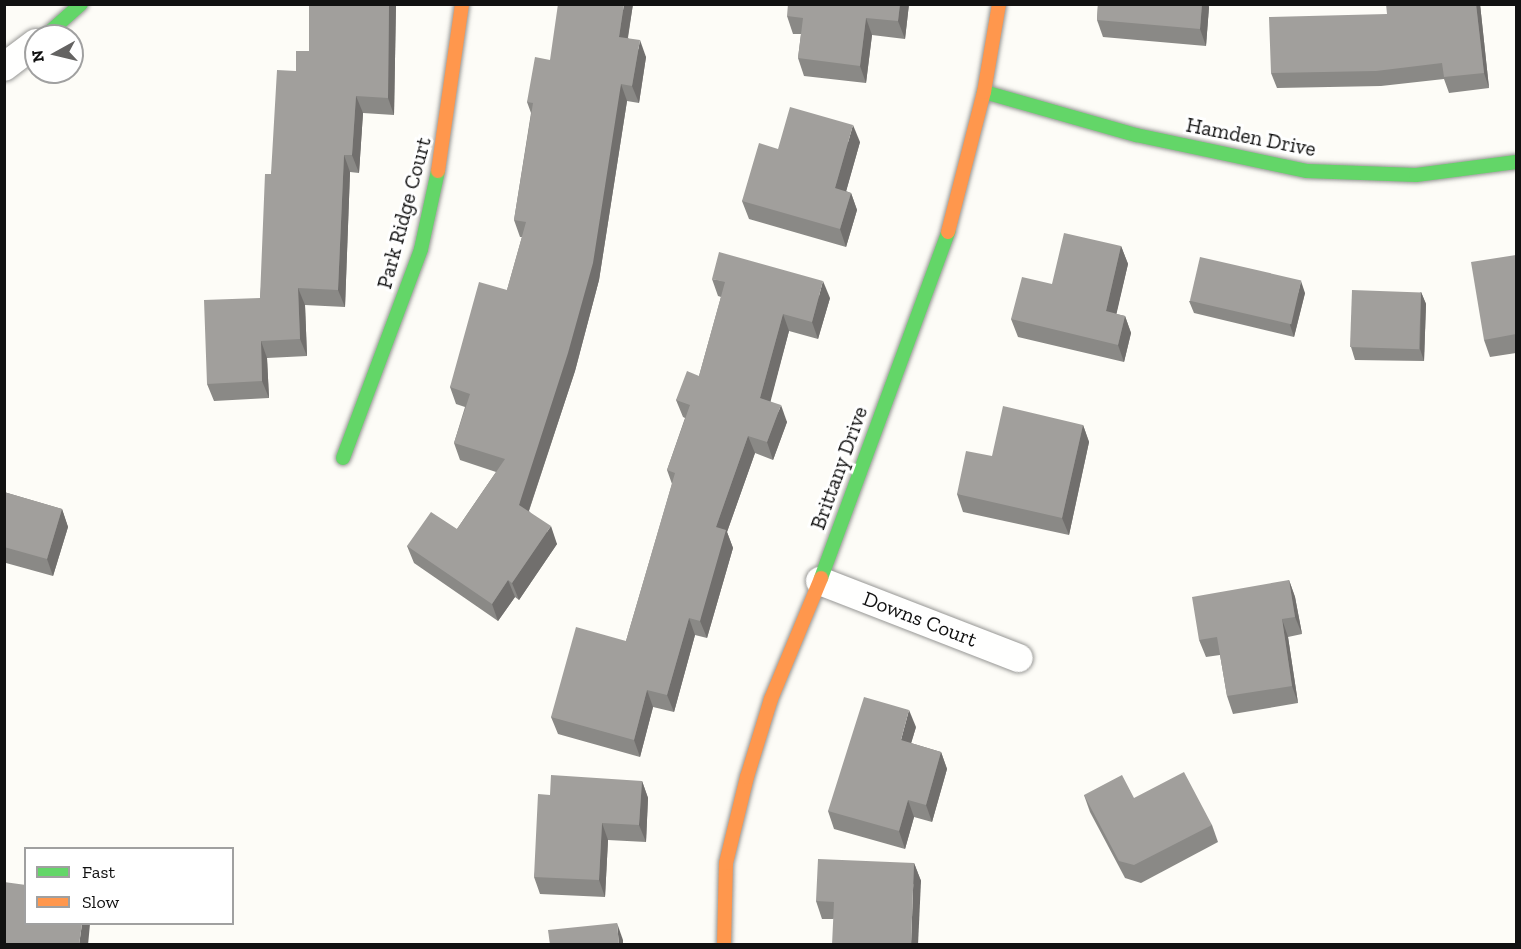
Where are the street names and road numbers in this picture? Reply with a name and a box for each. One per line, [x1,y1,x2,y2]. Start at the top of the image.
street label: Hamden Drive [1184,112,1318,162]
street label: Park Ridge Court [372,135,436,291]
street label: Brittany Drive [805,403,873,533]
street label: Downs Court [859,586,981,652]

